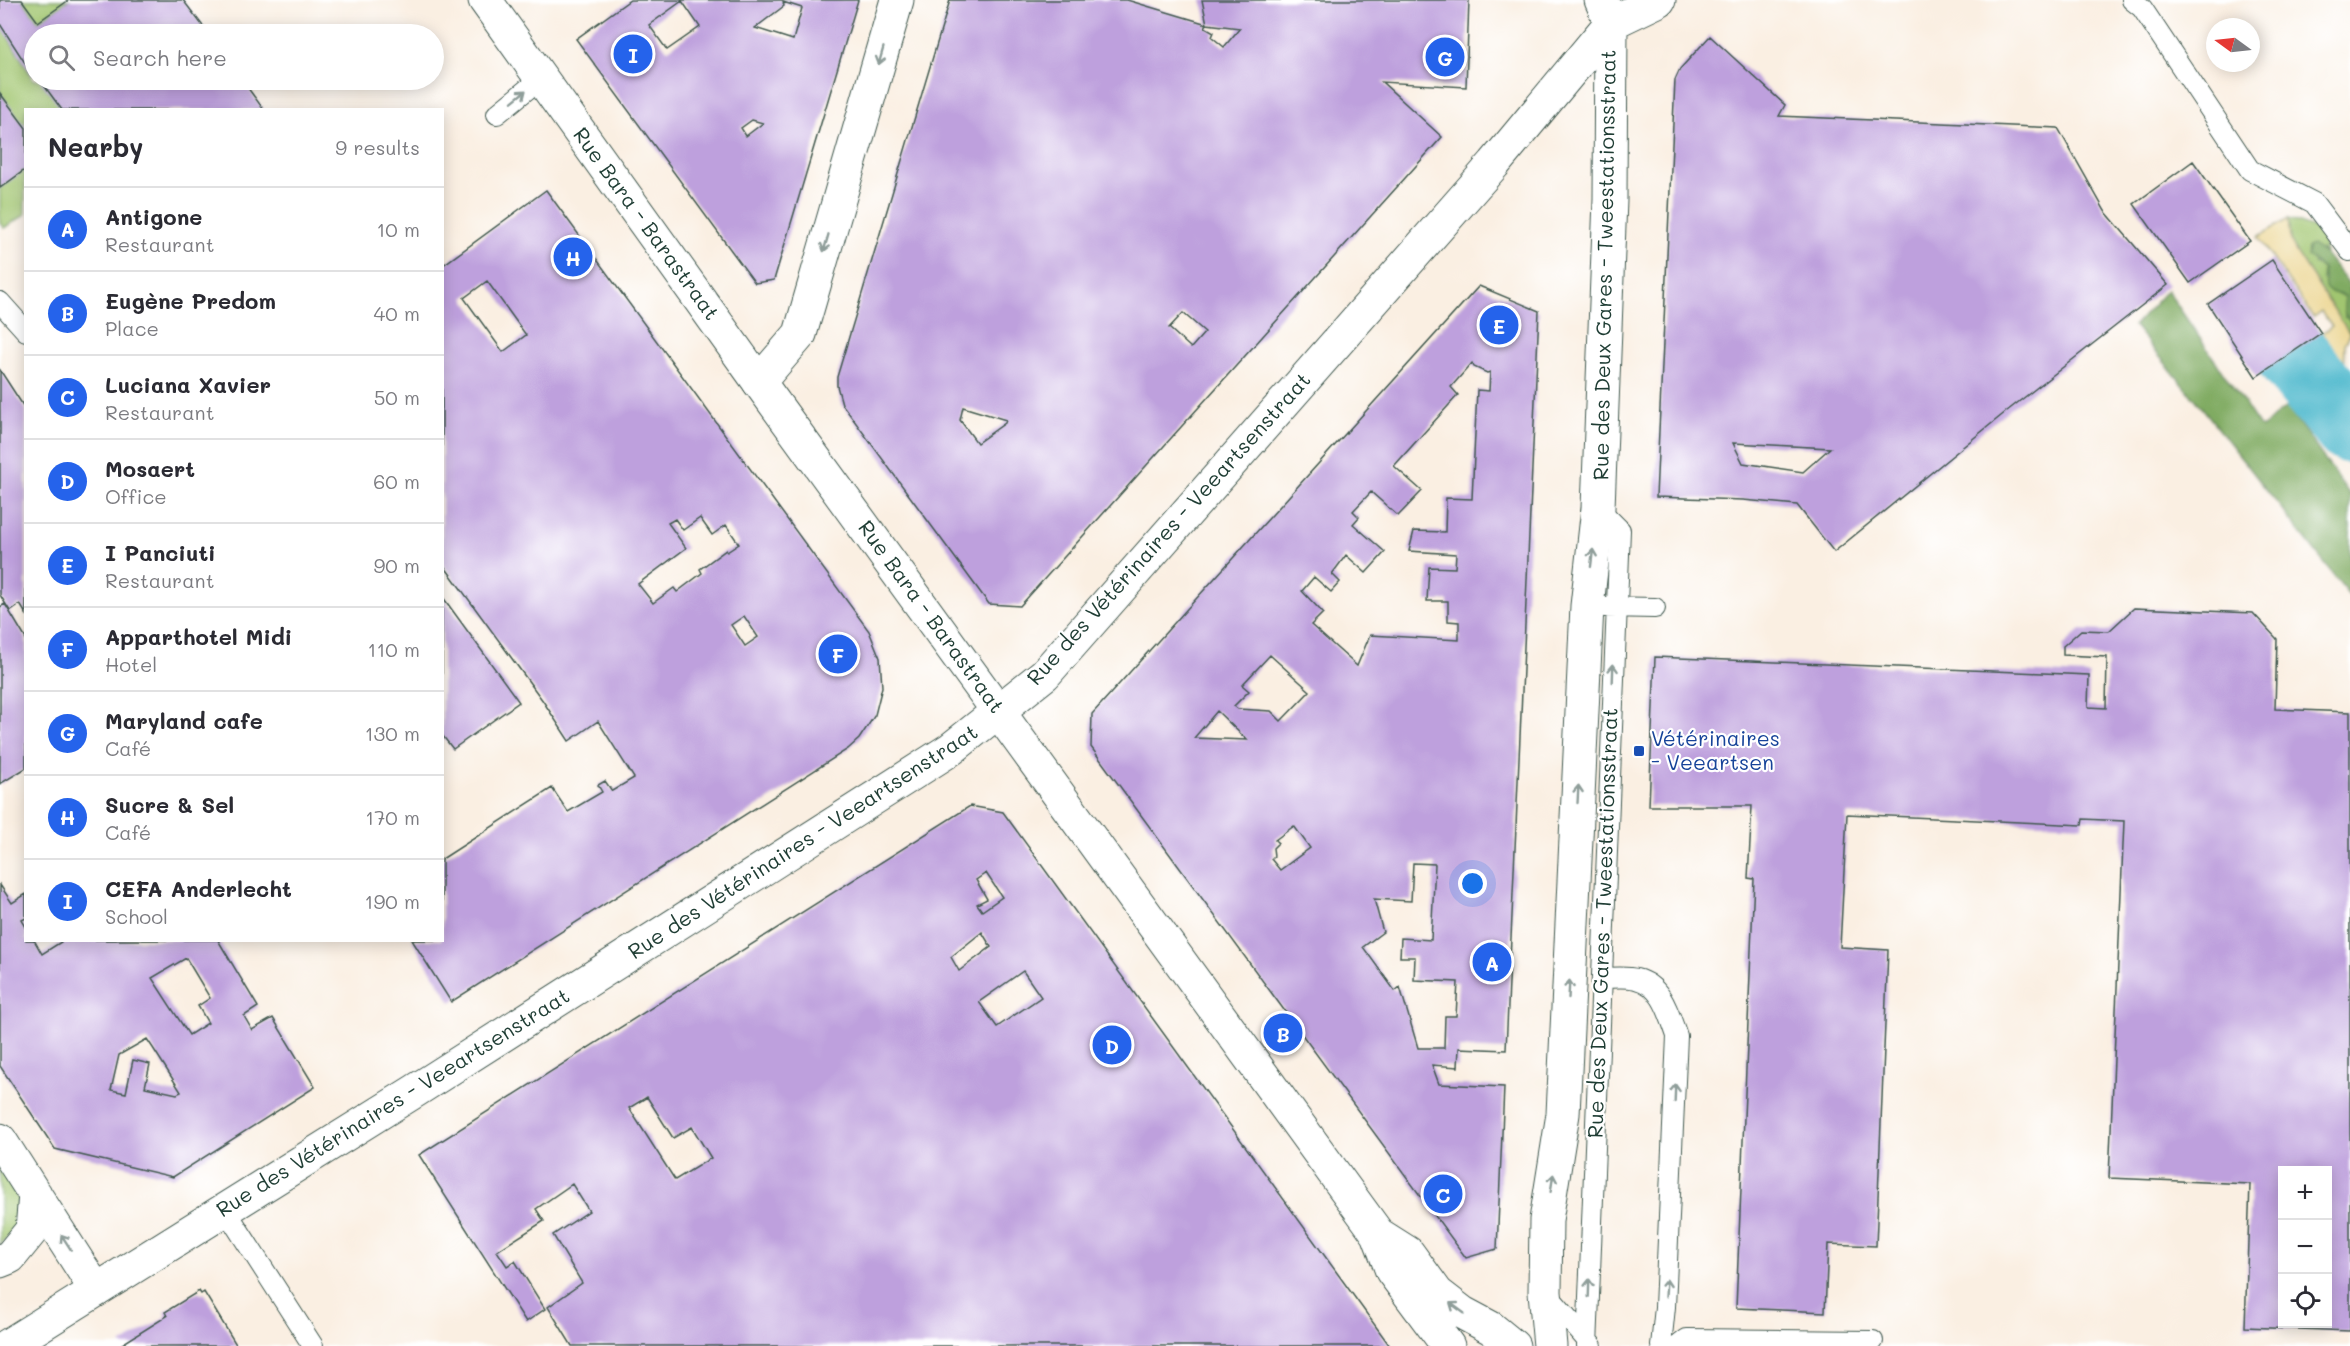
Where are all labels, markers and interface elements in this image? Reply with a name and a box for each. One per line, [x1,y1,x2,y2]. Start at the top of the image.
north arrow [2206,18,2260,72]
search box [24,24,444,90]
pin: I [614,32,652,76]
pin: G [1426,34,1464,80]
icon: search [45,41,78,74]
text: Search here [93,43,227,72]
one-way arrow [875,46,886,65]
street label: Rue des Deux Gares - Tweestationsstraat [1586,49,1621,481]
one-way arrow [511,89,527,102]
street label: Rue Bara - Barastraat [568,121,726,325]
text: Nearby [48,130,143,164]
text: 9 results [335,134,420,160]
text: Antigone [105,202,202,231]
text: A [61,216,74,242]
text: 10 m [376,216,420,242]
text: Restaurant [105,231,215,257]
one-way arrow [820,233,831,252]
pin: H [554,234,592,280]
text: Eugène Predom [105,286,276,315]
text: B [61,300,74,326]
text: 40 m [374,300,420,326]
pin: E [1480,302,1518,348]
text: Place [105,315,159,341]
street label: Rue des Vétérinaires - Veeartsenstraat [1020,366,1316,690]
text: Luciana Xavier [105,370,271,399]
text: C [60,384,75,410]
text: 50 m [374,384,420,410]
text: Restaurant [105,399,215,425]
text: Mosaert [105,454,195,483]
text: D [60,468,75,494]
text: 60 m [373,468,420,494]
text: Office [105,483,167,509]
street label: Rue Bara - Barastraat [853,514,1011,718]
text: I Panciuti [105,538,216,567]
one-way arrow [1587,549,1598,568]
text: E [61,552,74,578]
text: 90 m [374,552,420,578]
text: Restaurant [105,567,215,593]
text: Apparthotel Midi [105,622,292,651]
pin: F [818,632,858,676]
text: F [61,636,74,662]
text: 110 m [367,636,420,662]
text: Hotel [105,651,157,677]
one-way arrow [1607,664,1619,684]
text: Maryland cafe [105,706,263,735]
street label: Rue des Deux Gares - Tweestationsstraat [1580,707,1623,1139]
street label: Rue des Vétérinaires - Veeartsenstraat [622,717,982,964]
text: G [60,720,75,746]
text: 130 m [365,720,420,746]
place label: Vétérinaires - Veeartsen [1651,724,1780,775]
text: Café [105,735,151,761]
marker: Vétérinaires - Veeartsen [1632,744,1646,758]
one-way arrow [1572,785,1583,805]
text: Sucre & Sel [105,790,234,819]
text: H [59,804,76,830]
text: 170 m [365,804,420,830]
text: Café [105,819,151,845]
your location [1458,869,1487,898]
text: CEFA Anderlecht [105,874,292,903]
text: I [62,888,73,914]
text: 190 m [365,888,420,914]
text: School [105,903,168,929]
pin: A [1472,940,1512,984]
one-way arrow [1563,980,1574,1000]
street label: Rue des Vétérinaires - Veeartsenstraat [210,981,574,1222]
pin: B [1264,1010,1302,1056]
pin: D [1092,1022,1132,1068]
one-way arrow [1669,1084,1680,1103]
map controls [2278,1166,2332,1328]
button: + [2278,1166,2332,1220]
pin: C [1424,1172,1462,1216]
one-way arrow [1546,1174,1557,1193]
button: − [2278,1220,2332,1274]
one-way arrow [59,1234,71,1251]
button: locate [2278,1274,2332,1328]
one-way arrow [1584,1278,1595,1298]
one-way arrow [1661,1278,1672,1298]
one-way arrow [1449,1302,1465,1315]

